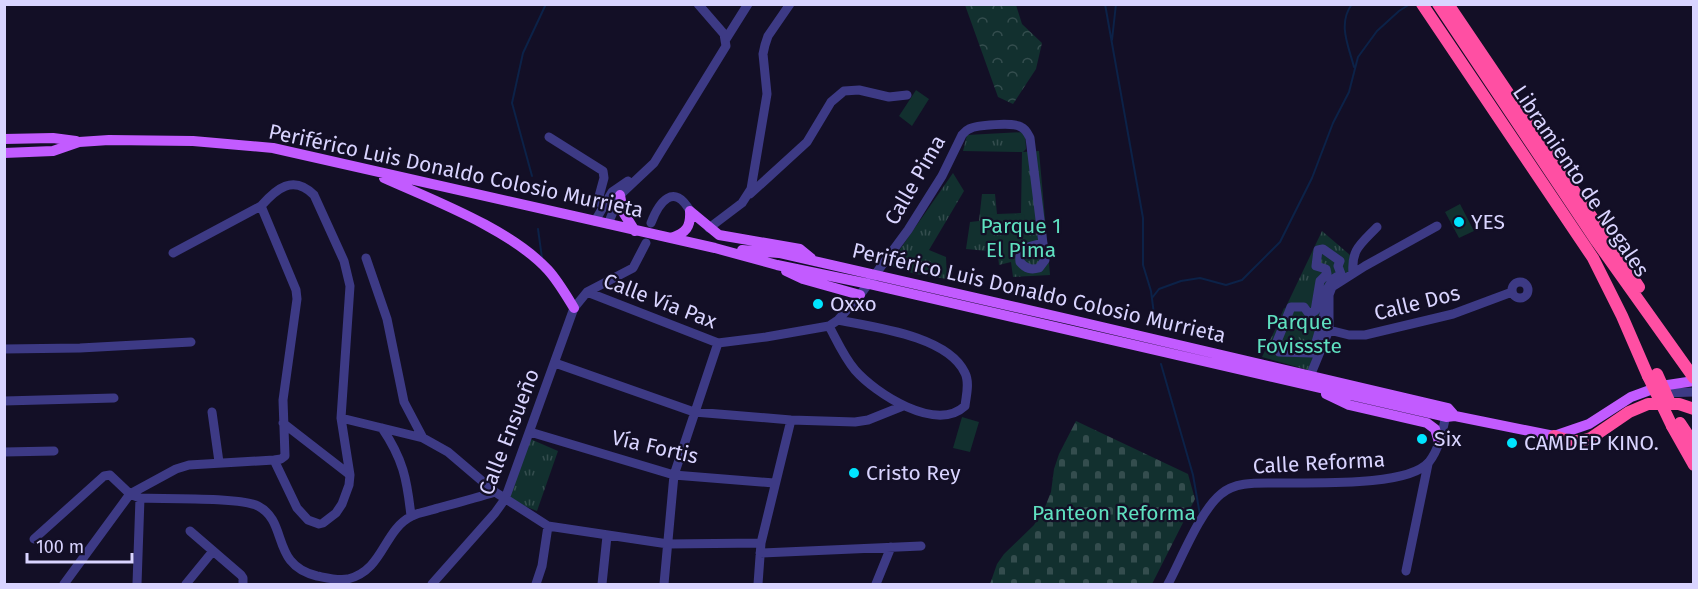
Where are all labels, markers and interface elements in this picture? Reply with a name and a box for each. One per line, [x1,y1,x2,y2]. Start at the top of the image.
street label: Libramiento de Nogales [1507,80,1655,282]
street label: Periférico Luis Donaldo Colosio Murrieta [266,119,646,223]
street label: Calle Pima [879,130,951,230]
place label: YES [1471,209,1505,235]
park label: Parque 1 El Pima [981,213,1061,263]
marker: YES [1452,215,1466,229]
street label: Periférico Luis Donaldo Colosio Murrieta [850,237,1228,349]
street label: Calle Vía Pax [600,267,721,335]
street label: Calle Dos [1371,280,1463,326]
place label: Oxxo [830,291,877,317]
marker: Oxxo [811,297,825,311]
park label: Parque Fovissste [1256,309,1342,359]
street label: Calle Ensueño [473,365,545,499]
street label: Vía Fortis [609,424,701,470]
place label: Six [1434,426,1462,452]
place label: CAMDEP KINO. [1524,430,1659,456]
marker: Six [1415,432,1429,446]
marker: CAMDEP KINO. [1505,436,1519,450]
street label: Calle Reforma [1252,447,1386,479]
place label: Cristo Rey [866,460,961,486]
marker: Cristo Rey [847,466,861,480]
park label: Panteon Reforma [1032,500,1196,526]
scale bar [27,526,132,564]
text: 100 m [36,536,84,558]

